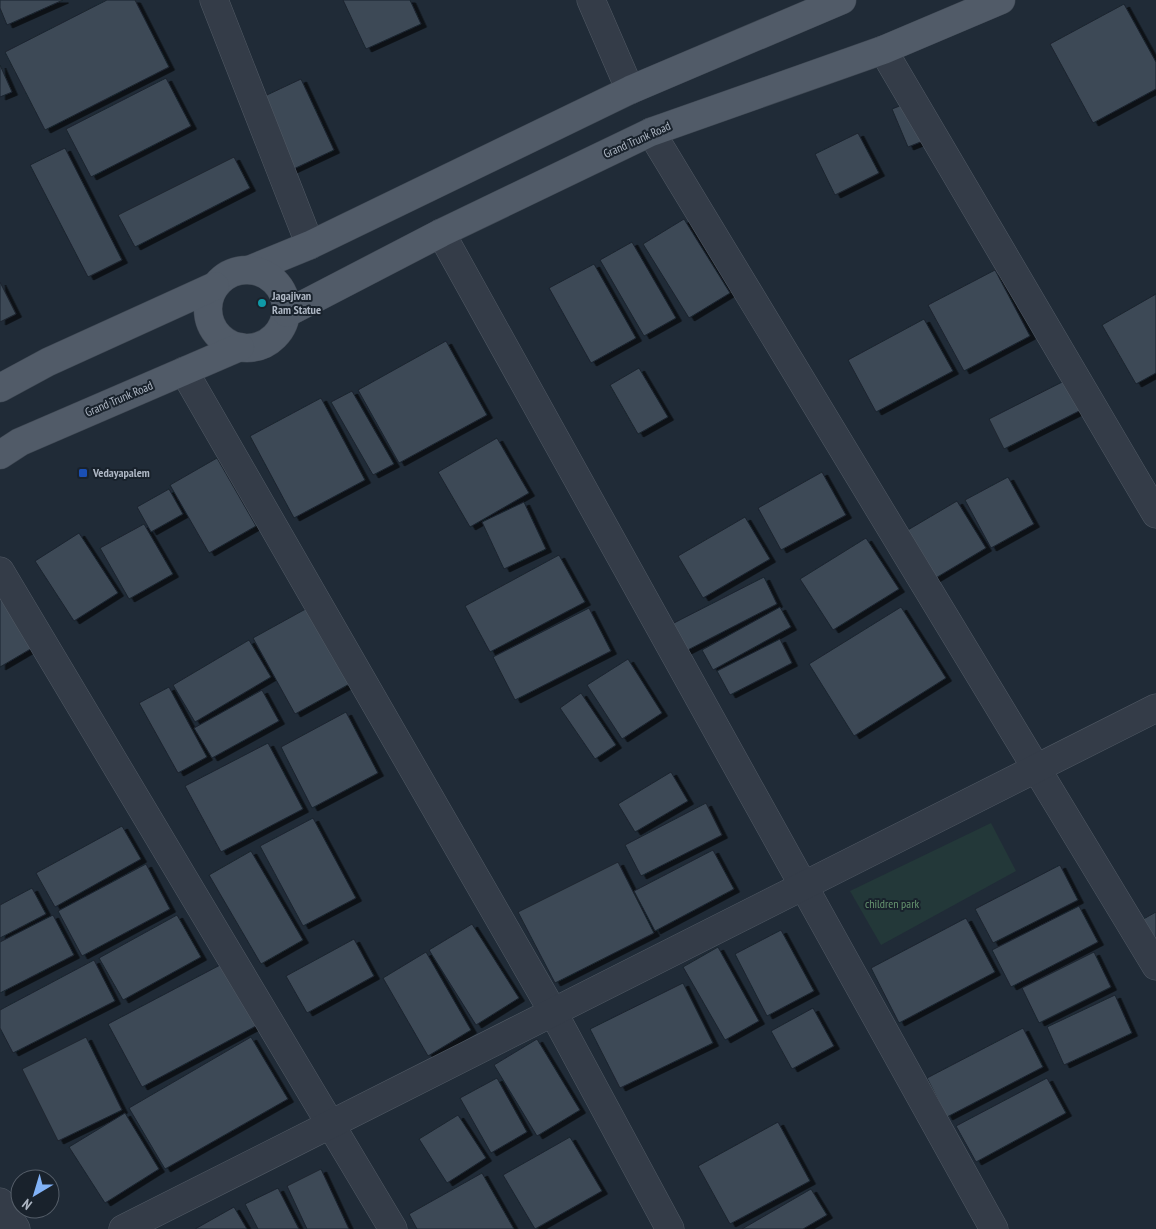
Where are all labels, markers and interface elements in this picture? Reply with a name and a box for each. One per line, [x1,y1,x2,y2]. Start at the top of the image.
street label: Grand Trunk Road [601,118,673,161]
place label: Jagajivan Ram Statue [271,288,321,317]
marker: Jagajivan Ram Statue [256,297,268,309]
street label: Grand Trunk Road [83,378,155,420]
place label: Vedayapalem [92,465,150,480]
marker: Vedayapalem [77,467,89,479]
park label: children park [865,896,919,911]
north arrow [10,1169,60,1219]
text: N [18,1195,36,1214]

